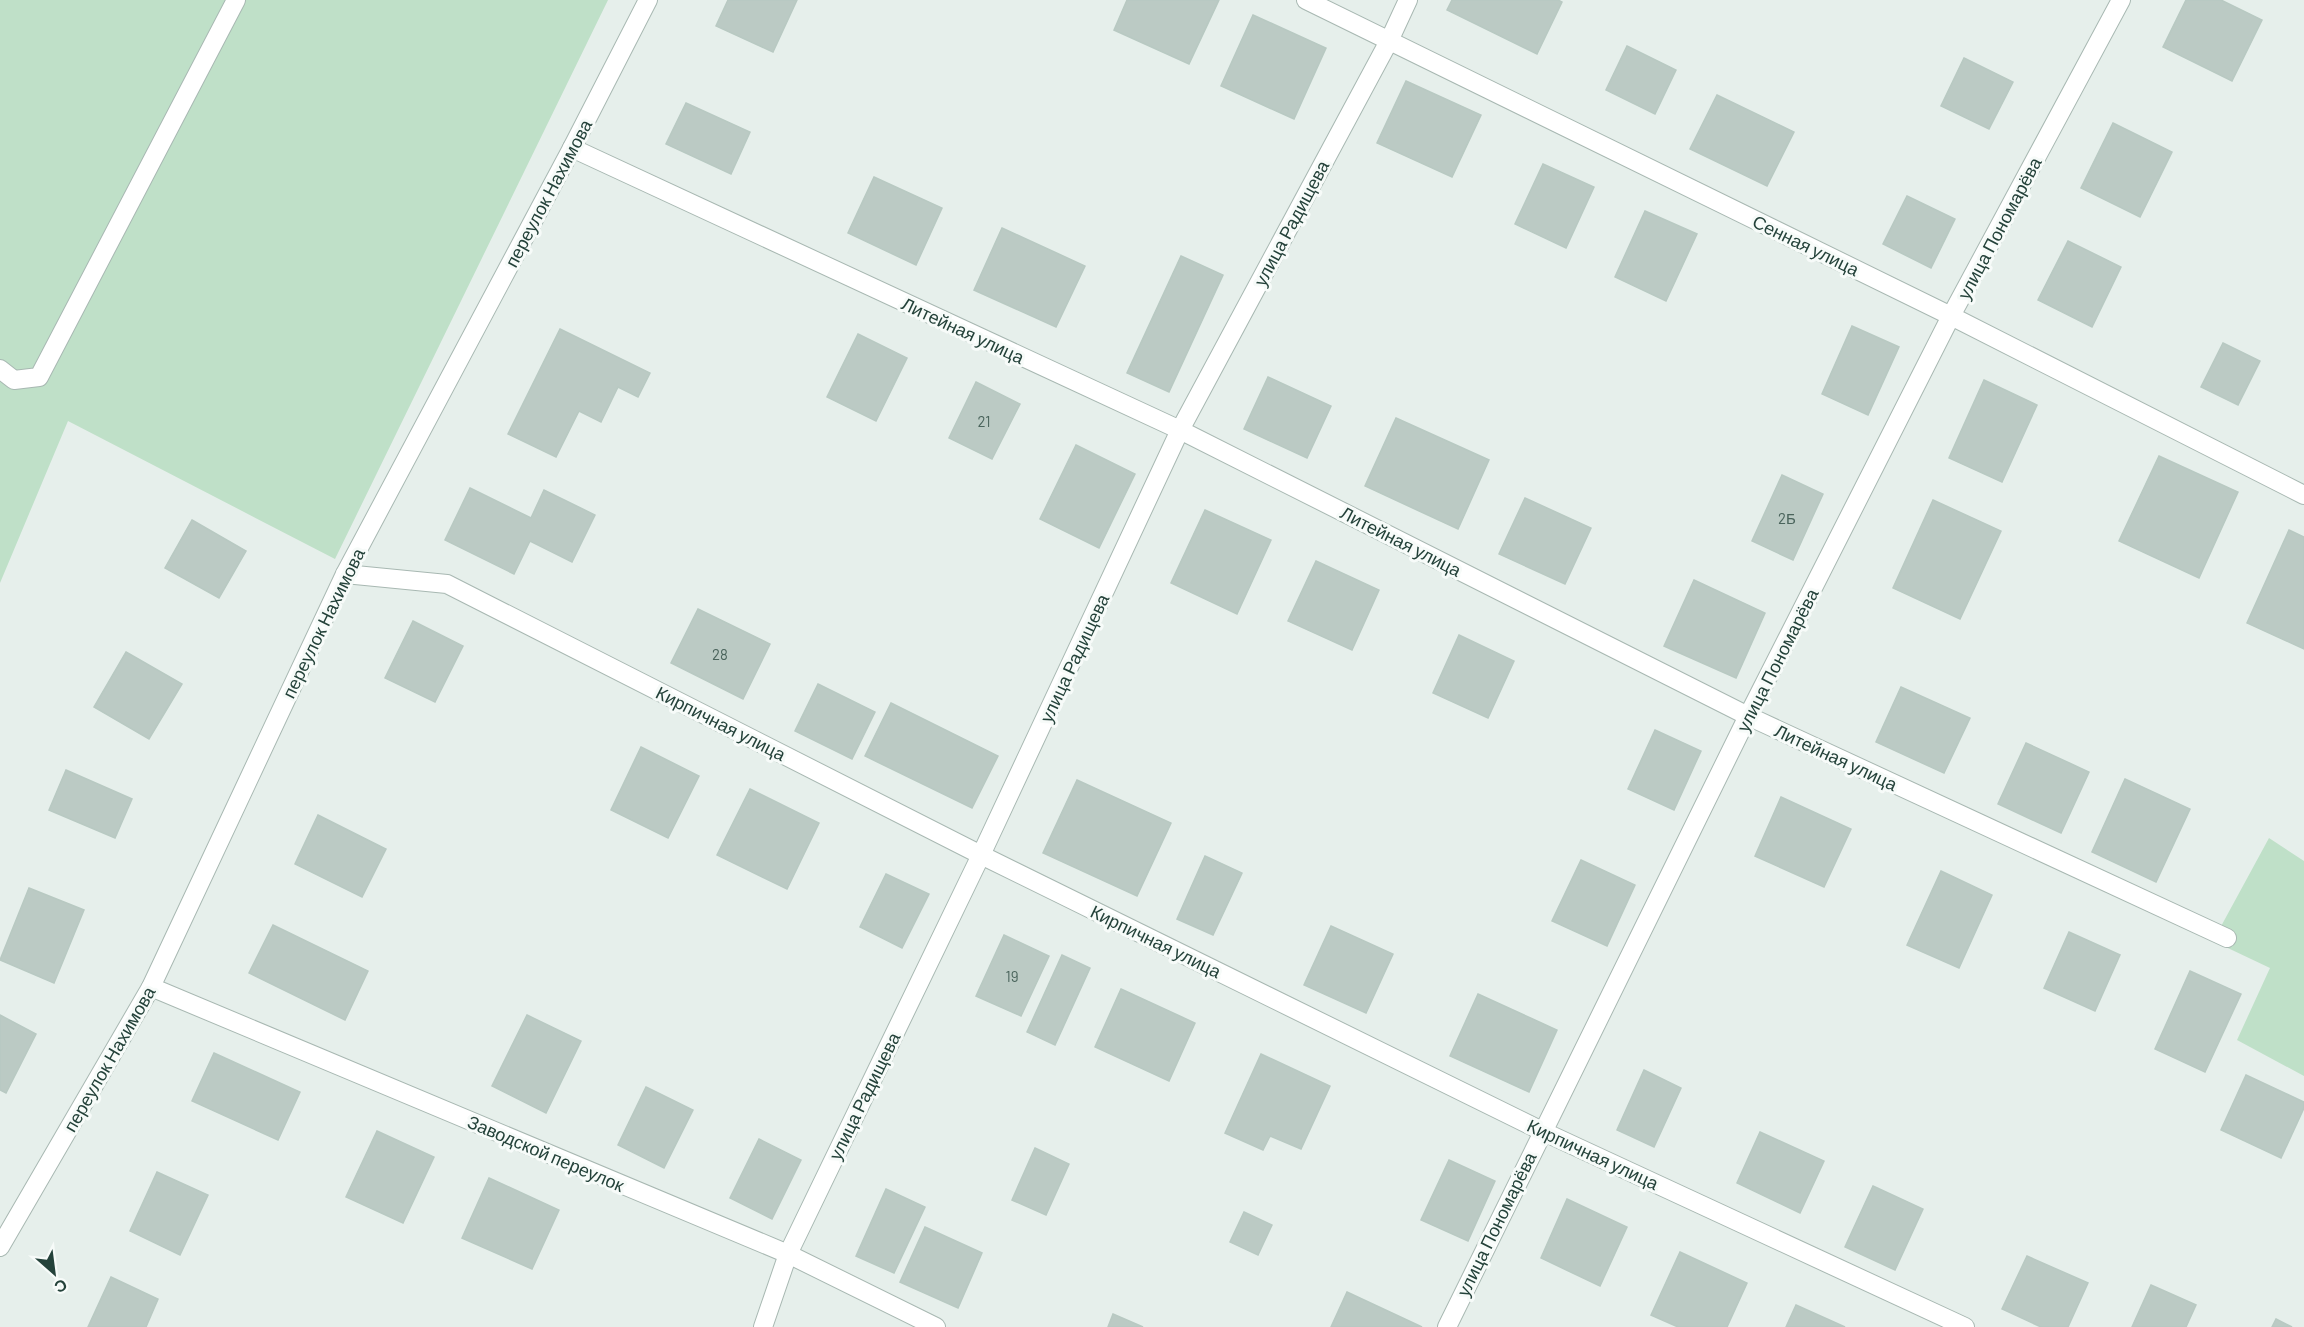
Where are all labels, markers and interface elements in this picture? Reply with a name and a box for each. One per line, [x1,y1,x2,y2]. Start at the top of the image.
street label: переулок Нахимова [500,114,597,271]
street label: улица Пономарёва [1952,152,2046,303]
street label: улица Радищева [1249,156,1334,290]
street label: Сенная улица [1749,210,1864,281]
street label: Литейная улица [898,292,1029,368]
house number: 21 [977,412,991,430]
street label: Литейная улица [1337,501,1466,581]
house number: 2Б [1778,509,1796,527]
street label: переулок Нахимова [277,544,369,702]
street label: улица Пономарёва [1731,584,1823,735]
street label: улица Радищева [1035,589,1114,726]
house number: 28 [712,645,728,663]
street label: Кирпичная улица [653,681,790,766]
street label: Литейная улица [1771,719,1902,795]
street label: Кирпичная улица [1087,900,1226,983]
house number: 19 [1005,967,1019,985]
street label: переулок Нахимова [58,982,160,1136]
street label: улица Радищева [824,1028,905,1163]
street label: Заводской переулок [464,1110,628,1196]
street label: Кирпичная улица [1524,1114,1663,1195]
street label: улица Пономарёва [1452,1147,1541,1300]
north arrow [24,1243,84,1303]
text: С [51,1276,71,1298]

